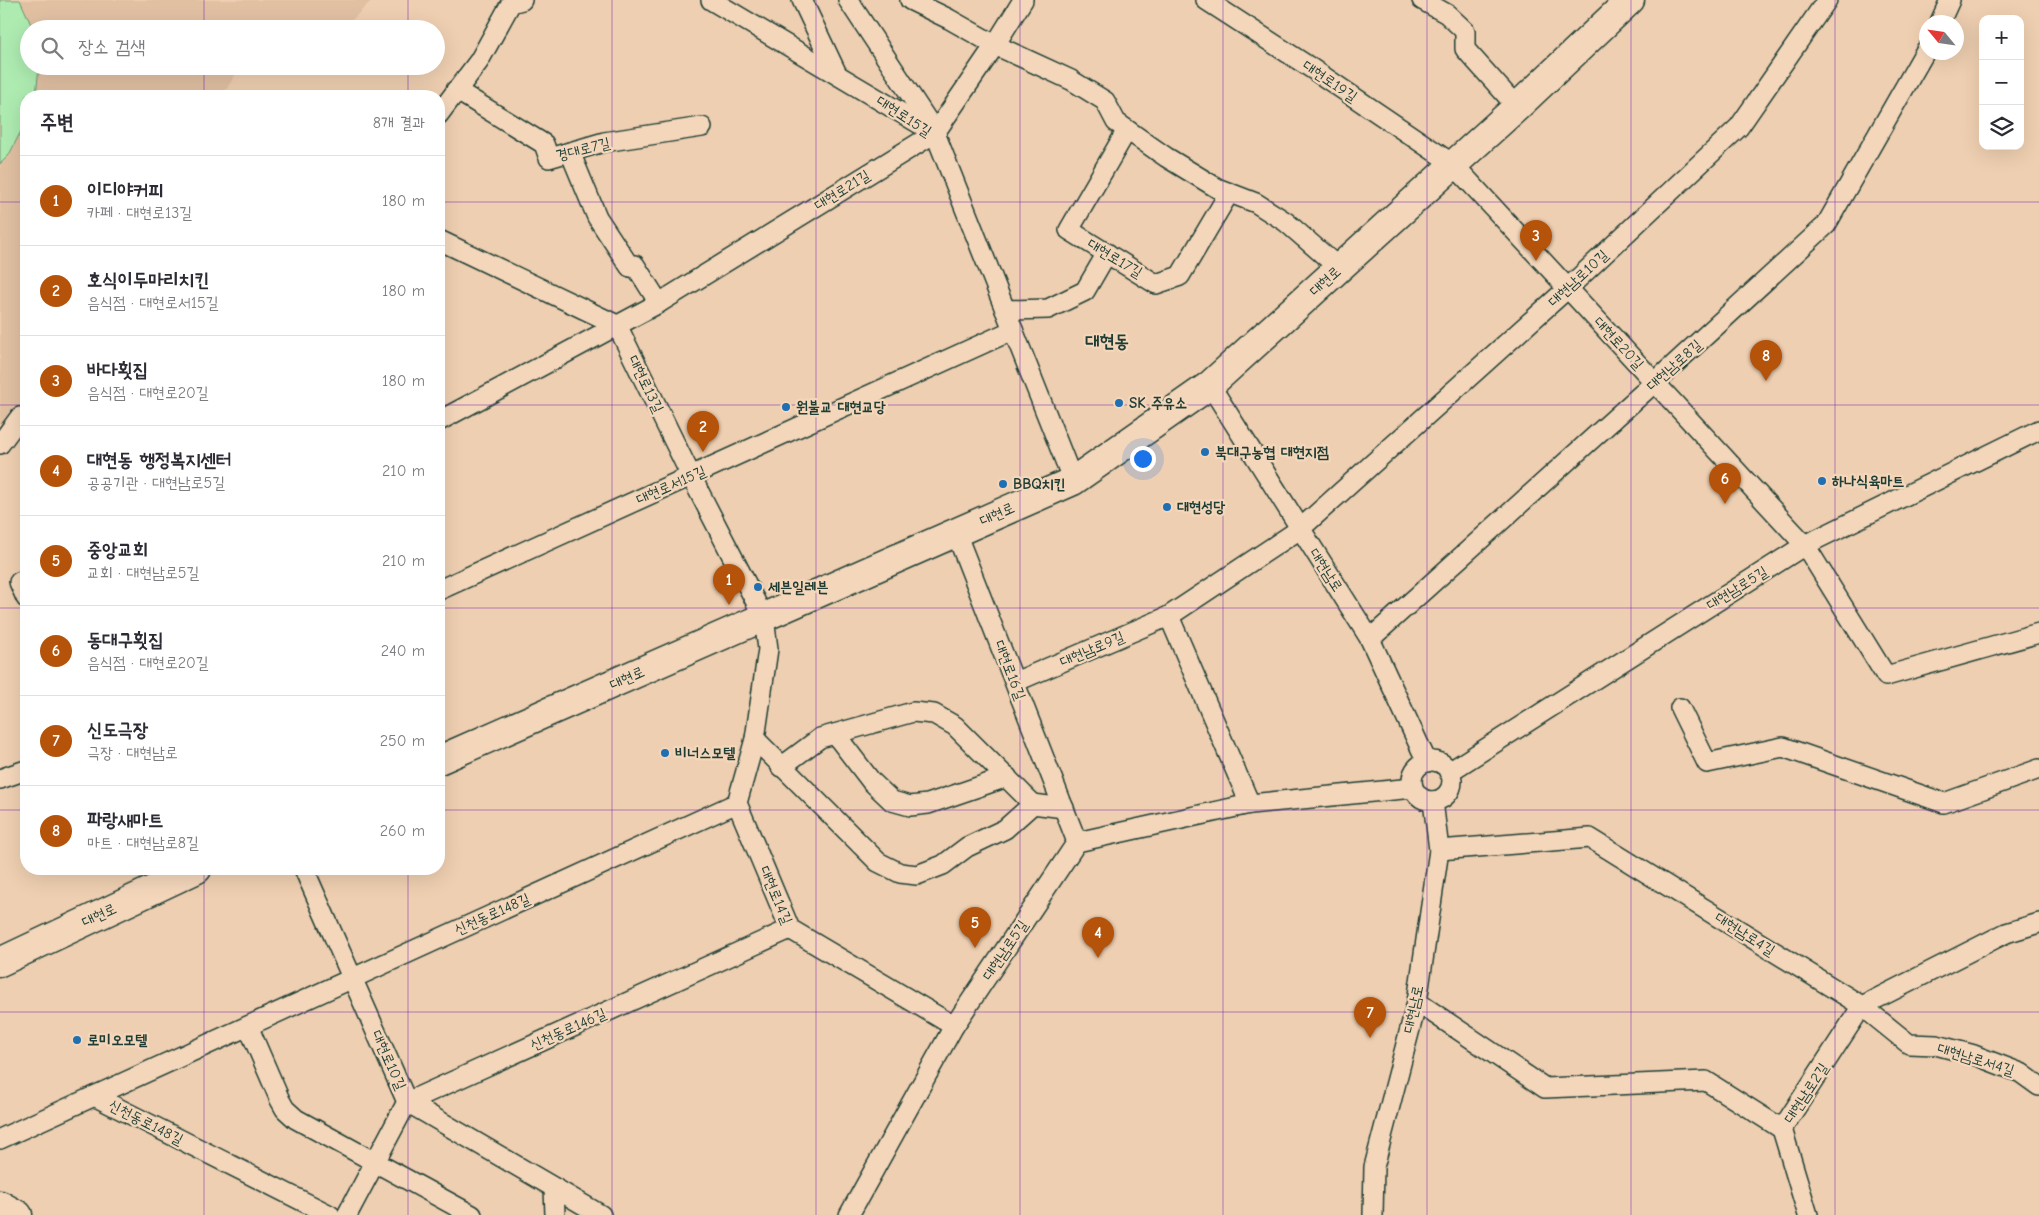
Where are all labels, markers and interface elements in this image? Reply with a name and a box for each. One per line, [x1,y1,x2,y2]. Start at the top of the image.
north arrow [1919,15,1964,60]
map controls [1979,15,2024,150]
button: + [1979,15,2024,60]
search box [20,20,445,75]
icon: search [38,34,66,62]
text: 장소 검색 [78,36,146,58]
street label: 대현로19길 [1299,56,1361,106]
button: − [1979,60,2024,105]
street label: 대현로15길 [873,91,935,141]
button: layers [1979,105,2024,150]
text: 주변 [40,110,74,134]
text: 8개 결과 [373,114,425,132]
street label: 경대로7길 [554,134,612,164]
street label: 대현로21길 [811,166,873,214]
text: 이디야커피 [87,179,163,201]
text: 1 [53,192,59,210]
text: 180 m [382,192,425,210]
text: 카페 · 대현로13길 [87,204,192,222]
pin: 3 [1520,220,1552,261]
street label: 대현로17길 [1084,234,1146,282]
street label: 대현남로10길 [1544,246,1612,310]
street label: 대현로 [1306,262,1344,300]
text: 호식이두마리치킨 [87,269,209,291]
text: 2 [52,282,60,300]
text: 180 m [382,282,425,300]
text: 음식점 · 대현로서15길 [87,294,219,312]
street label: 대현로20길 [1590,313,1648,373]
district label: 대현동 [1085,331,1129,352]
street label: 대현남로8길 [1643,336,1705,394]
pin: 8 [1750,340,1782,381]
street label: 대현로13길 [624,352,668,416]
text: 바다횟집 [87,359,148,381]
text: 3 [52,372,60,390]
text: 180 m [382,372,425,390]
text: 음식점 · 대현로20길 [87,384,209,402]
place label: SK 주유소 [1129,394,1187,412]
marker: SK 주유소 [1113,397,1125,409]
place label: 원불교 대현교당 [796,398,886,416]
marker: 원불교 대현교당 [780,401,792,413]
pin: 2 [687,411,719,452]
place label: 북대구농협 대현지점 [1215,443,1329,461]
your location [1130,446,1156,472]
marker: 북대구농협 대현지점 [1199,446,1211,458]
text: 대현동 행정복지센터 [87,449,231,471]
text: 4 [52,462,60,480]
text: 210 m [382,462,425,480]
street label: 대현로서15길 [633,462,709,508]
pin: 6 [1709,463,1741,504]
place label: 하나식육마트 [1832,472,1904,490]
text: 공공기관 · 대현남로5길 [87,474,225,492]
place label: BBQ치킨 [1013,475,1066,493]
marker: 하나식육마트 [1816,475,1828,487]
marker: BBQ치킨 [997,478,1009,490]
street label: 대현로 [977,498,1017,530]
place label: 대현성당 [1177,498,1225,516]
marker: 대현성당 [1161,501,1173,513]
text: 중앙교회 [87,539,148,561]
street label: 대현남로 [1305,545,1347,595]
text: 5 [52,552,60,570]
text: 210 m [382,552,425,570]
street label: 대현남로5길 [1703,562,1771,614]
text: 교회 · 대현남로5길 [87,564,199,582]
pin: 1 [713,564,745,605]
place label: 세븐일레븐 [768,578,828,596]
marker: 세븐일레븐 [752,581,764,593]
street label: 대현남로9길 [1057,627,1127,671]
text: 동대구횟집 [87,629,163,651]
street label: 대현로16길 [990,638,1030,702]
text: 6 [52,642,60,660]
text: 240 m [381,642,425,660]
text: 음식점 · 대현로20길 [87,654,209,672]
street label: 대현로 [607,662,647,694]
text: 신도극장 [87,719,148,741]
text: 7 [52,732,60,750]
text: 250 m [380,732,425,750]
text: 극장 · 대현남로 [87,744,178,762]
place label: 비너스모텔 [675,744,735,762]
marker: 비너스모텔 [659,747,671,759]
text: 파랑새마트 [87,809,163,831]
text: 8 [52,822,60,840]
text: 260 m [380,822,425,840]
text: 마트 · 대현남로8길 [87,834,199,852]
street label: 대현로14길 [756,863,796,927]
street label: 신천동로148길 [451,889,533,939]
street label: 대현로 [79,899,119,931]
pin: 5 [959,907,991,948]
street label: 대현남로4길 [1712,908,1778,960]
street label: 대현남로5길 [978,917,1032,983]
pin: 4 [1082,917,1114,958]
street label: 대현남로 [1399,984,1427,1034]
pin: 7 [1354,997,1386,1038]
street label: 신천동로146길 [527,1004,609,1054]
street label: 대현로10길 [368,1027,410,1093]
place label: 로미오모텔 [87,1031,147,1049]
marker: 로미오모텔 [71,1034,83,1046]
street label: 대현남로서4길 [1935,1039,2017,1079]
street label: 대현남로2길 [1780,1059,1832,1127]
street label: 신천동로148길 [106,1096,186,1148]

